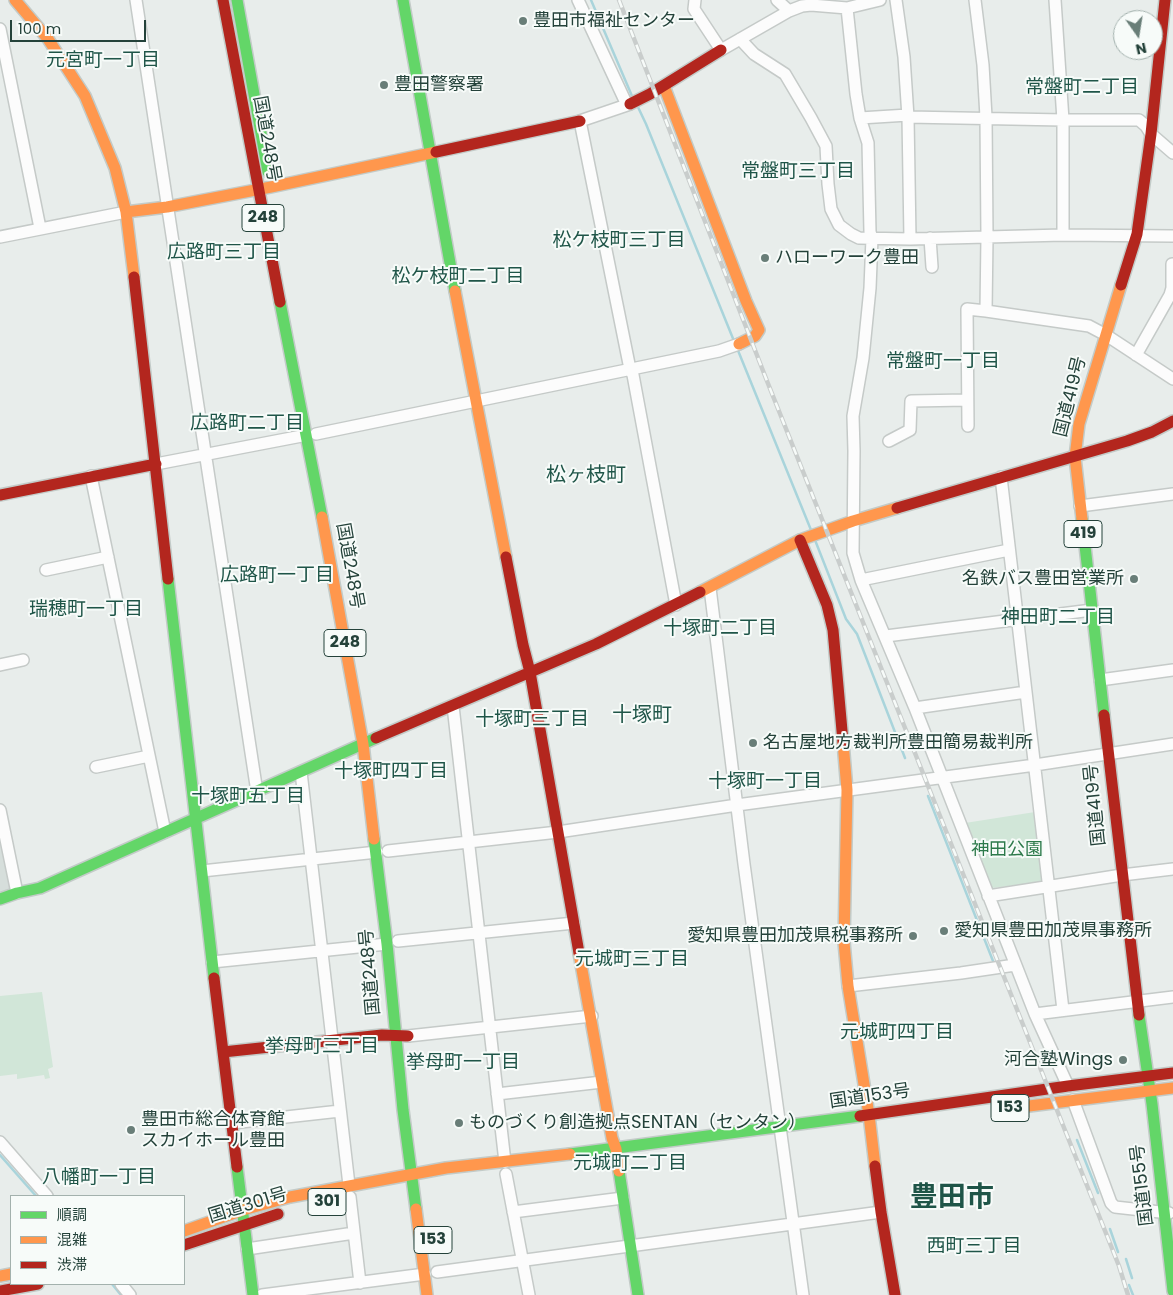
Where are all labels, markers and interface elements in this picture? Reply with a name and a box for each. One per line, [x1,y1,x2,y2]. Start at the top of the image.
scale bar [12,10,149,42]
place label: 豊田市福祉センター [533,10,695,32]
north arrow [1113,10,1163,60]
marker: 豊田市福祉センター [517,15,529,27]
text: 100 m [18,18,61,39]
text: N [1134,38,1149,60]
district label: 元宮町一丁目 [46,50,160,72]
place label: 豊田警察署 [394,74,484,96]
district label: 常盤町二丁目 [1025,77,1139,99]
marker: 豊田警察署 [378,79,390,91]
street label: 国道248号 [248,94,284,184]
district label: 常盤町三丁目 [741,161,855,183]
road number: 248 [242,204,284,232]
district label: 松ケ枝町三丁目 [553,230,685,252]
district label: 広路町三丁目 [167,242,281,264]
place label: ハローワーク豊田 [775,247,919,269]
marker: ハローワーク豊田 [759,252,771,264]
district label: 松ケ枝町二丁目 [392,266,524,288]
district label: 常盤町一丁目 [886,351,1000,373]
street label: 国道419号 [1051,354,1091,440]
district label: 広路町二丁目 [190,413,304,435]
district label: 松ヶ枝町 [546,464,626,488]
road number: 419 [1064,520,1102,548]
street label: 国道248号 [331,521,367,611]
district label: 広路町一丁目 [220,565,334,587]
place label: 名鉄バス豊田営業所 [962,568,1124,590]
marker: 名鉄バス豊田営業所 [1128,573,1140,585]
district label: 瑞穂町一丁目 [29,599,143,621]
district label: 神田町二丁目 [1001,607,1115,629]
district label: 十塚町二丁目 [663,618,777,640]
road number: 248 [324,630,366,656]
district label: 十塚町 [612,704,672,728]
district label: 十塚町三丁目 [475,709,589,731]
place label: 名古屋地方裁判所豊田簡易裁判所 [763,732,1033,754]
marker: 名古屋地方裁判所豊田簡易裁判所 [747,737,759,749]
district label: 十塚町四丁目 [334,761,448,783]
street label: 国道419号 [1081,763,1111,847]
district label: 十塚町一丁目 [708,771,822,793]
district label: 十塚町五丁目 [191,786,305,808]
park label: 神田公園 [971,839,1043,861]
place label: 愛知県豊田加茂県事務所 [954,920,1152,942]
place label: 愛知県豊田加茂県税事務所 [687,925,903,947]
marker: 愛知県豊田加茂県事務所 [938,925,950,937]
street label: 国道248号 [356,928,386,1016]
marker: 愛知県豊田加茂県税事務所 [907,930,919,942]
district label: 元城町三丁目 [575,949,689,971]
district label: 元城町四丁目 [840,1022,954,1044]
district label: 挙母町三丁目 [265,1036,379,1058]
place label: 河合塾Wings [1004,1049,1113,1071]
district label: 挙母町一丁目 [406,1052,520,1074]
marker: 河合塾Wings [1117,1054,1129,1066]
street label: 国道153号 [828,1081,912,1113]
road number: 153 [991,1094,1029,1122]
place label: 豊田市総合体育館 スカイホール豊田 [141,1109,285,1152]
place label: ものづくり創造拠点SENTAN（センタン） [469,1112,806,1134]
marker: ものづくり創造拠点SENTAN（センタン） [453,1117,465,1129]
marker: 豊田市総合体育館 スカイホール豊田 [125,1124,137,1136]
street label: 国道155号 [1127,1143,1159,1227]
district label: 元城町二丁目 [573,1153,687,1175]
district label: 八幡町一丁目 [42,1167,156,1189]
district label: 豊田市 [910,1182,994,1216]
street label: 国道301号 [206,1184,290,1228]
road number: 301 [308,1188,346,1216]
legend [10,1195,185,1285]
text: 順調 [57,1204,87,1225]
road number: 153 [414,1226,452,1254]
text: 混雑 [57,1229,87,1250]
district label: 西町三丁目 [927,1236,1021,1258]
text: 渋滞 [57,1254,87,1275]

